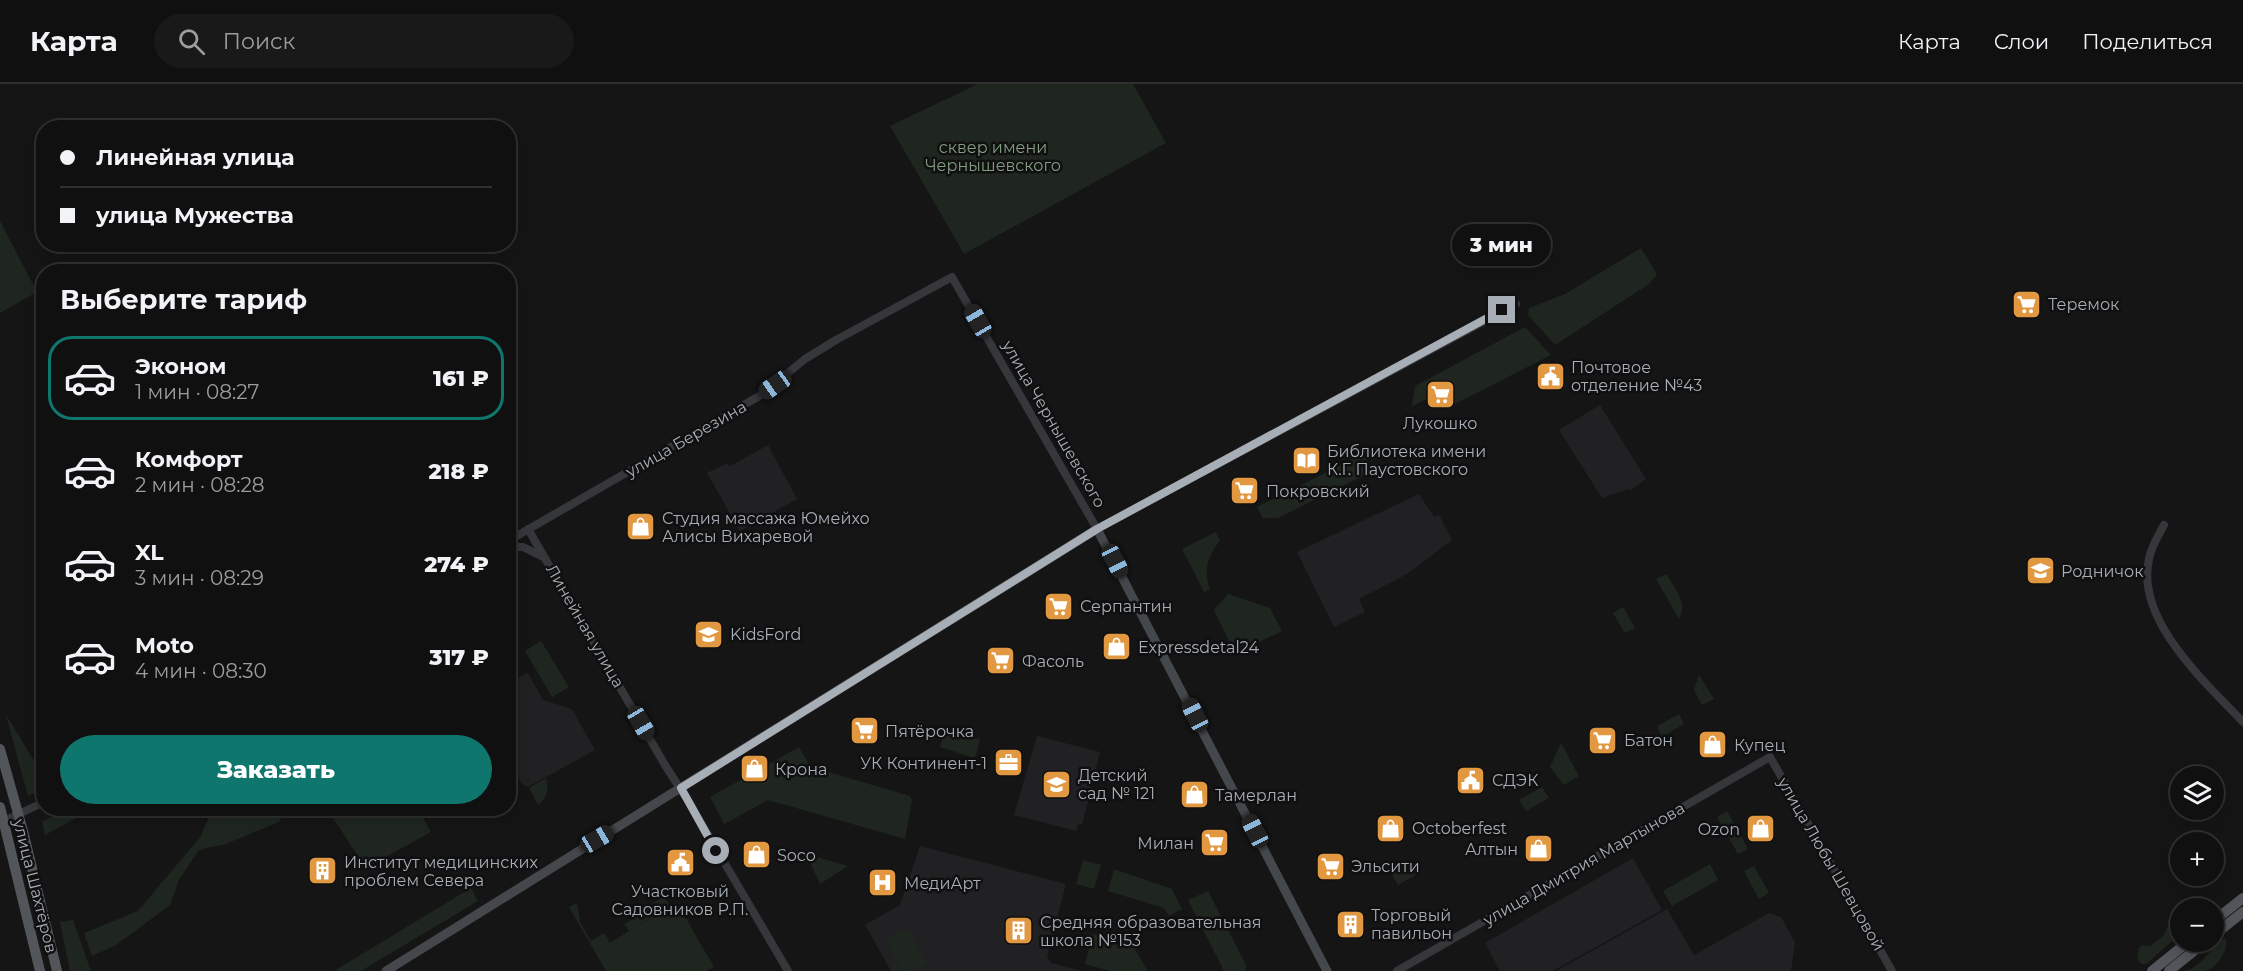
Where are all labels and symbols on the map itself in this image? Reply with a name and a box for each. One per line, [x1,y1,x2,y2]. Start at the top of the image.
park label: сквер имени Чернышевского [925,138,1061,175]
callout: 3 мин [1452,223,1552,265]
supermarket icon: Теремок [2011,288,2043,320]
place label: Теремок [2048,295,2120,314]
route end [1488,296,1515,323]
car [961,301,995,341]
street label: улица Чернышевского [998,336,1110,511]
place label: Почтовое отделение №43 [1571,358,1702,395]
public building icon: Почтовое отделение №43 [1534,360,1566,392]
car [755,367,795,403]
supermarket icon: Лукошко [1424,379,1456,411]
street label: улица Березина [621,397,750,482]
place label: Лукошко [1403,414,1477,433]
place label: Библиотека имени К.Г. Паустовского [1327,442,1486,479]
library icon: Библиотека имени К.Г. Паустовского [1290,444,1322,476]
supermarket icon: Покровский [1229,475,1261,507]
place label: Покровский [1266,482,1370,501]
place label: Студия массажа Юмейхо Алисы Вихаревой [662,509,870,546]
shop icon: Студия массажа Юмейхо Алисы Вихаревой [625,511,657,543]
car [1099,541,1131,581]
school or university icon: Родничок [2024,555,2056,587]
street label: Линейная улица [542,561,628,691]
place label: Родничок [2061,562,2144,581]
supermarket icon: Серпантин [1043,590,1075,622]
place label: Серпантин [1080,597,1172,616]
school or university icon: KidsFord [693,618,725,650]
place label: KidsFord [730,625,801,644]
shop icon: Expressdetal24 [1101,631,1133,663]
place label: Expressdetal24 [1138,638,1260,657]
supermarket icon: Фасоль [985,645,1017,677]
place label: Фасоль [1022,652,1084,671]
car [1179,695,1211,735]
car [624,703,658,743]
supermarket icon: Пятёрочка [848,715,880,747]
place label: Пятёрочка [885,722,974,741]
supermarket icon: Батон [1587,724,1619,756]
shop icon: Купец [1697,729,1729,761]
place label: Батон [1624,731,1673,750]
place label: Купец [1734,736,1785,755]
office icon: УК Континент-1 [992,747,1024,779]
shop icon: Крона [738,753,770,785]
place label: УК Континент-1 [860,754,987,773]
place label: Крона [775,760,827,779]
public building icon: СДЭК [1455,764,1487,796]
place label: Детский сад № 121 [1078,766,1155,803]
school or university icon: Детский сад № 121 [1041,768,1073,800]
place label: СДЭК [1492,771,1538,790]
street label: улица Любы Шевцовой [1773,773,1888,954]
shop icon: Тамерлан [1178,779,1210,811]
place label: Тамерлан [1215,786,1297,805]
street label: улица Дмитрия Мартынова [1479,798,1688,930]
car [1239,811,1271,851]
shop icon: Octoberfest [1375,812,1407,844]
shop icon: Ozon [1745,813,1777,845]
street label: улица Шахтёров [9,816,61,955]
place label: Octoberfest [1412,819,1507,838]
place label: Ozon [1698,820,1740,839]
car [577,822,617,856]
supermarket icon: Милан [1199,827,1231,859]
shop icon: Алтын [1523,833,1555,865]
place label: Милан [1137,834,1194,853]
route start [702,837,729,864]
shop icon: Soco [740,839,772,871]
place label: Алтын [1465,840,1518,859]
place label: Soco [777,846,816,865]
public building icon: Участковый Садовников Р.П. [664,847,696,879]
supermarket icon: Эльсити [1314,850,1346,882]
place label: Институт медицинских проблем Севера [344,853,539,890]
building icon: Институт медицинских проблем Севера [307,855,339,887]
place label: Эльсити [1351,857,1420,876]
hospital icon: МедиАрт [867,867,899,899]
place label: МедиАрт [904,874,981,893]
place label: Участковый Садовников Р.П. [612,882,748,919]
place label: Торговый павильон [1371,906,1452,943]
building icon: Торговый павильон [1334,908,1366,940]
place label: Средняя образовательная школа №153 [1040,913,1262,950]
building icon: Средняя образовательная школа №153 [1003,915,1035,947]

